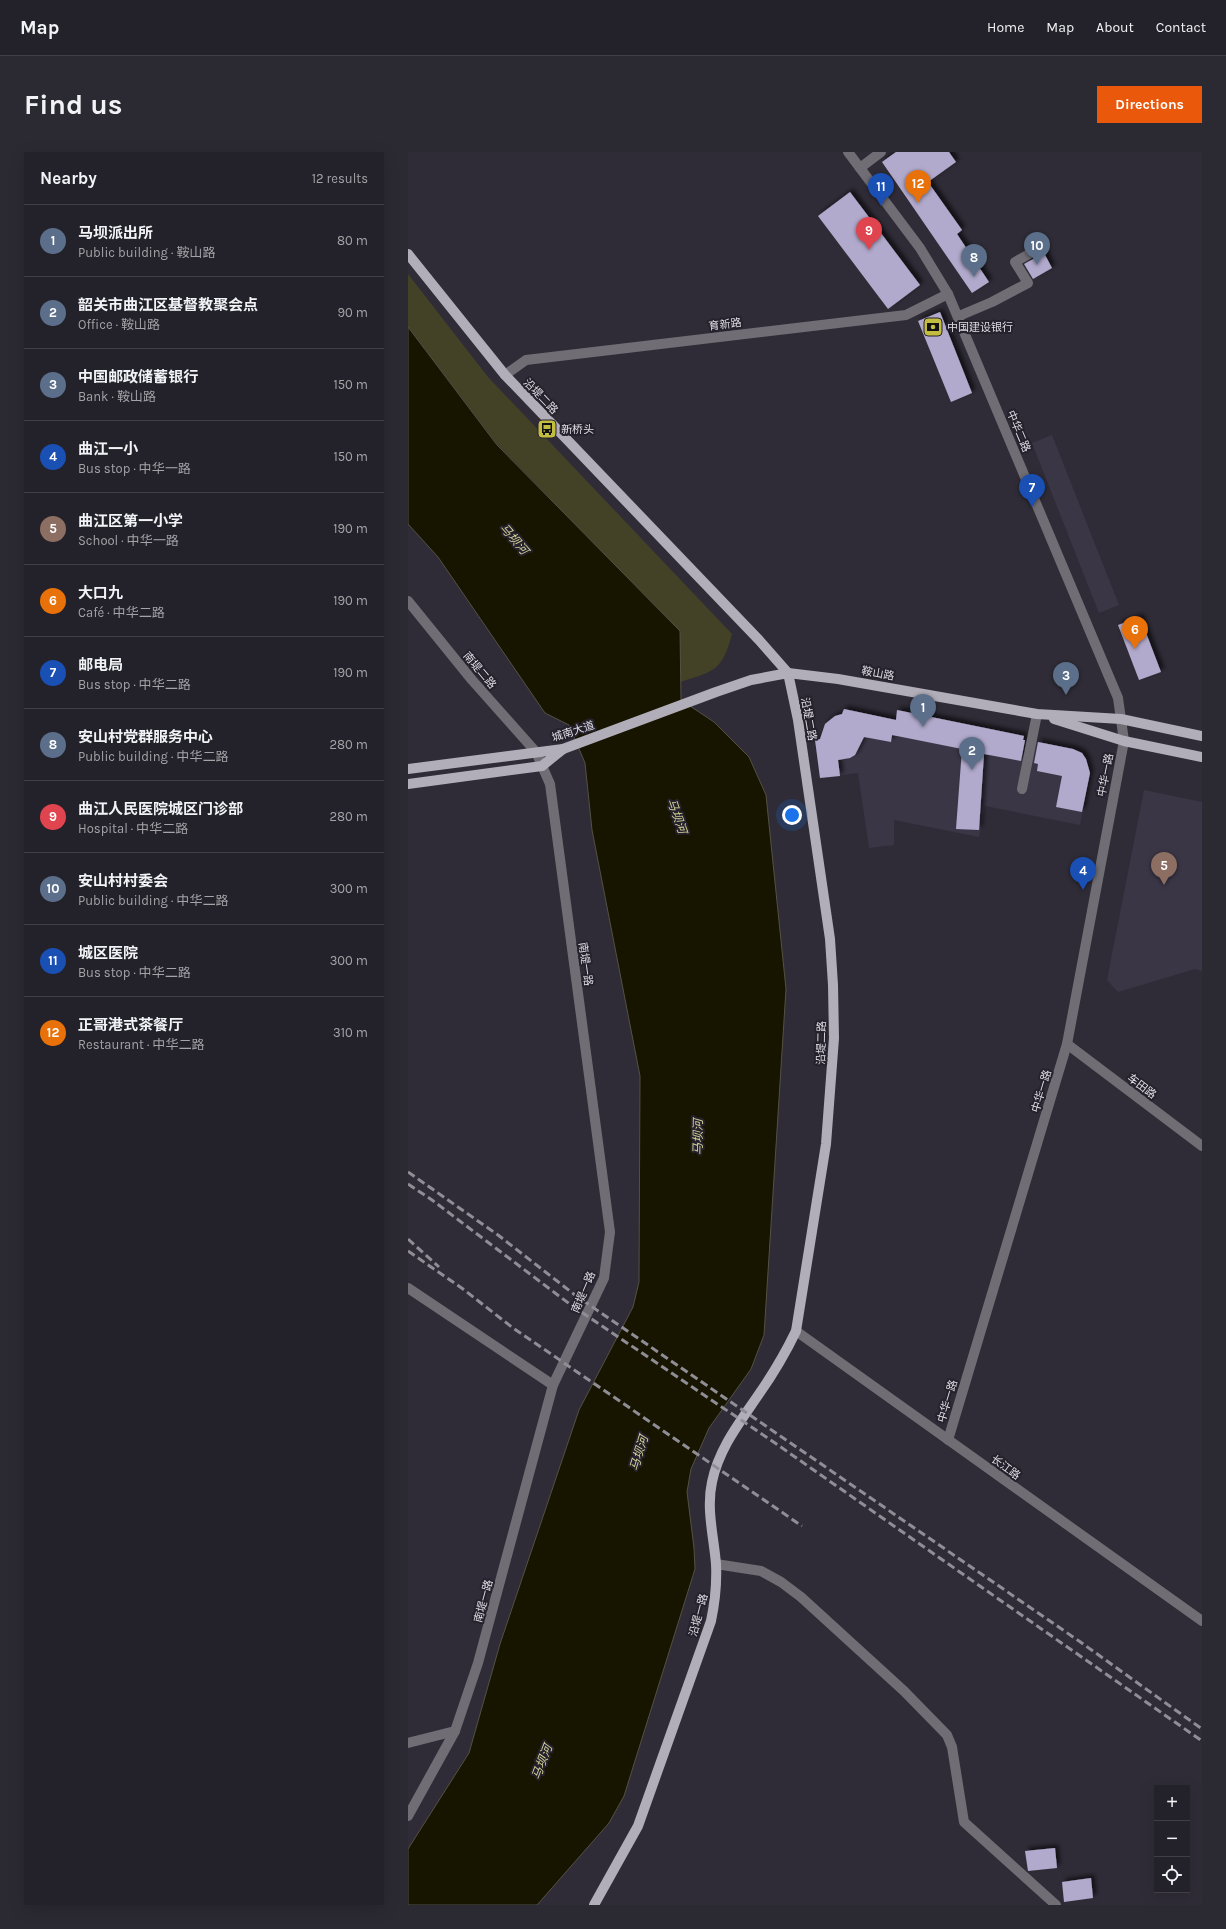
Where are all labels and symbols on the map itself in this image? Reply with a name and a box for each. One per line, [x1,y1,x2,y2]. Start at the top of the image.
pin: 12 [905,170,931,203]
pin: 11 [868,173,894,206]
pin: 9 [856,217,882,250]
pin: 10 [1024,232,1050,265]
pin: 8 [961,244,987,277]
street label: 育新路 [708,316,742,333]
bank icon: 中国建设银行 [922,316,944,338]
place label: 中国建设银行 [947,321,1013,334]
street label: 沿堤二路 [521,376,561,417]
street label: 中华二路 [1004,408,1033,454]
bus stop icon: 新桥头 [536,418,558,440]
place label: 新桥头 [561,423,594,436]
pin: 7 [1019,474,1045,507]
water label: 马坝河 [497,521,532,559]
pin: 6 [1122,616,1148,649]
street label: 南堤二路 [460,649,499,691]
pin: 3 [1053,662,1079,695]
street label: 鞍山路 [861,664,895,683]
pin: 1 [910,694,936,727]
street label: 沿堤二路 [798,696,819,742]
street label: 城南大道 [550,718,596,744]
pin: 2 [959,737,985,770]
street label: 中华一路 [1095,752,1116,798]
water label: 马坝河 [665,797,690,837]
your location [782,805,802,825]
pin: 5 [1151,852,1177,885]
pin: 4 [1070,857,1096,890]
street label: 南堤一路 [576,941,595,987]
street label: 沿堤二路 [815,1021,828,1065]
street label: 中华一路 [1029,1068,1054,1114]
street label: 车田路 [1125,1071,1159,1102]
water label: 马坝河 [691,1117,705,1155]
street label: 南堤一路 [569,1269,598,1315]
street label: 中华一路 [935,1378,960,1424]
water label: 马坝河 [627,1432,652,1472]
street label: 长江路 [989,1452,1023,1482]
street label: 南堤一路 [472,1578,495,1624]
street label: 沿堤一路 [687,1592,710,1638]
water label: 马坝河 [529,1741,556,1781]

